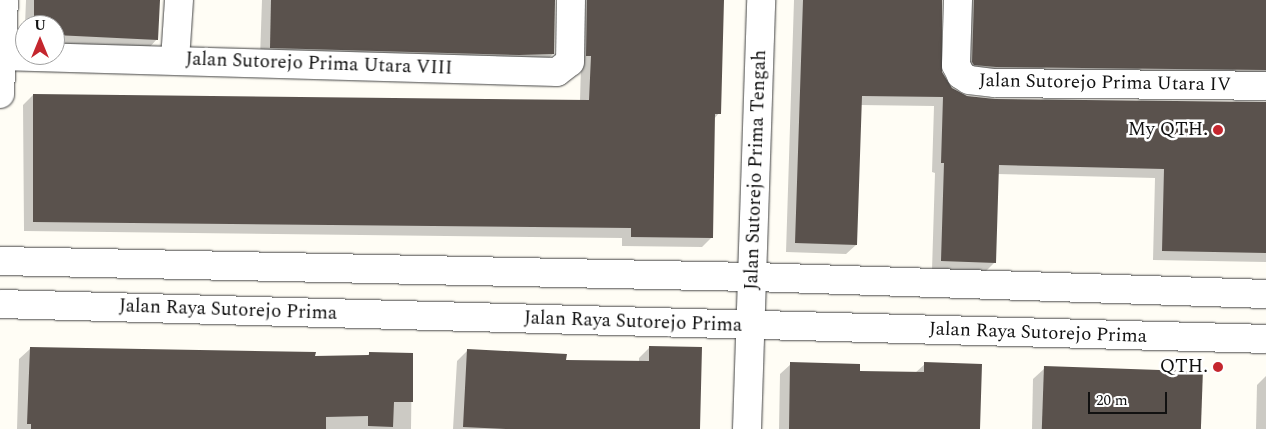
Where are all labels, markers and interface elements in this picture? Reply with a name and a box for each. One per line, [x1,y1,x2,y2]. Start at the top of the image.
north arrow [15,15,65,65]
text: U [34,15,46,36]
street label: Jalan Sutorejo Prima Utara VIII [185,48,453,80]
street label: Jalan Sutorejo Prima Tengah [740,50,772,290]
street label: Jalan Sutorejo Prima Utara IV [979,69,1231,97]
place label: My QTH. [1128,119,1208,141]
marker: My QTH. [1212,124,1224,136]
street label: Jalan Raya Sutorejo Prima [119,295,337,325]
street label: Jalan Raya Sutorejo Prima [524,307,742,337]
street label: Jalan Raya Sutorejo Prima [929,318,1147,348]
place label: QTH. [1160,356,1208,378]
marker: QTH. [1212,361,1224,373]
scale bar [1091,382,1170,414]
text: 20 m [1096,389,1128,412]

